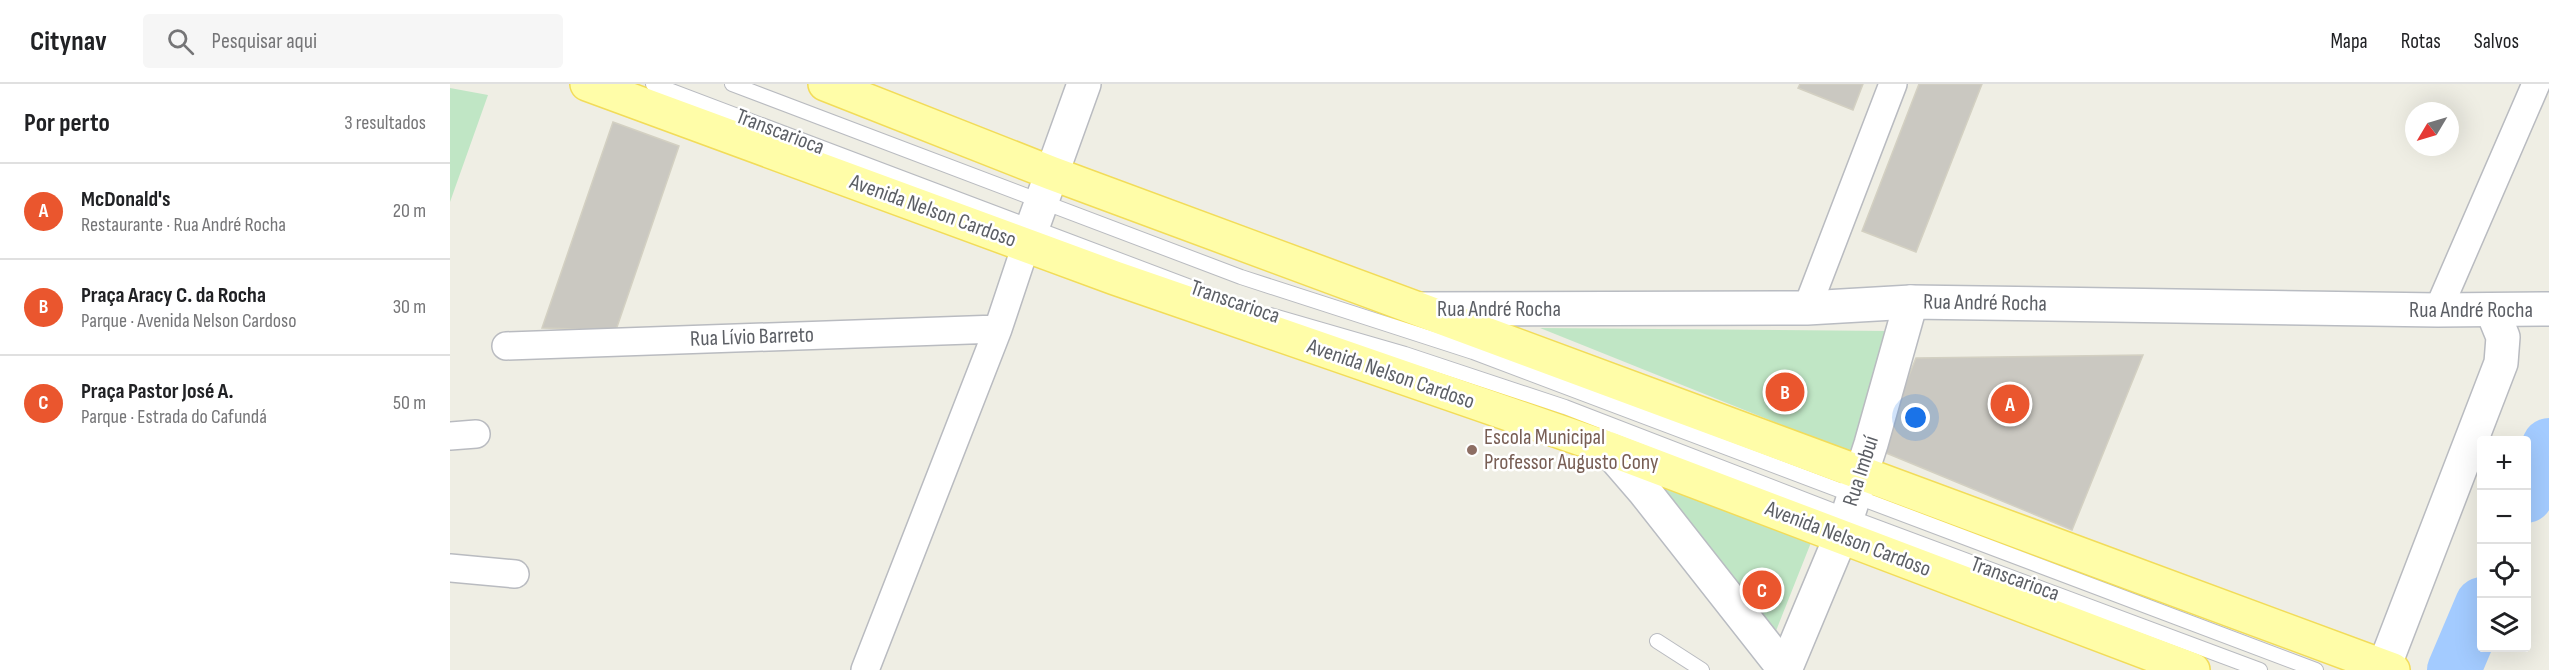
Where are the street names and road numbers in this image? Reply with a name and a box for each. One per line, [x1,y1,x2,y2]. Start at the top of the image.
street label: Transcarioca [732,103,828,161]
street label: Avenida Nelson Cardoso [845,168,1020,254]
street label: Transcarioca [1187,274,1283,330]
street label: Rua André Rocha [1923,288,2047,318]
street label: Rua André Rocha [1437,296,1561,323]
street label: Rua André Rocha [2409,297,2533,324]
street label: Rua Lívio Barreto [690,321,814,353]
street label: Avenida Nelson Cardoso [1303,332,1478,415]
street label: Rua Imbuí [1837,432,1885,510]
street label: Avenida Nelson Cardoso [1760,495,1935,583]
street label: Transcarioca [1967,550,2063,608]

